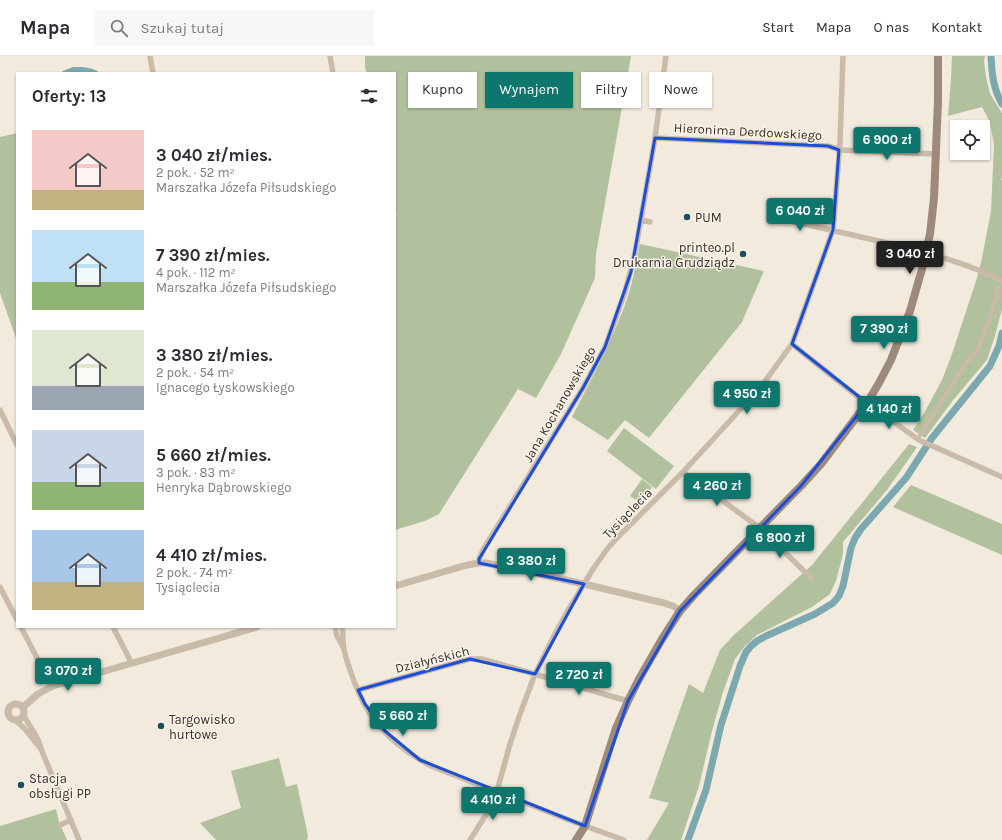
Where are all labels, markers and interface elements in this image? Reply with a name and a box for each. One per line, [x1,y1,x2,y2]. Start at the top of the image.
search box [94,10,374,46]
text: Mapa [20,17,70,39]
icon: search [108,17,130,39]
text: Szukaj tutaj [140,19,224,37]
text: Start [762,19,794,36]
text: Mapa [816,19,851,36]
text: O nas [873,19,909,36]
text: Kontakt [931,19,982,36]
chip: Kupno [408,72,477,108]
chip: Wynajem [485,72,573,108]
chip: Filtry [581,72,641,108]
chip: Nowe [649,72,712,108]
icon: filters [358,85,380,107]
text: Oferty: 13 [32,86,106,106]
street label: Hieronima Derdowskiego [673,120,823,143]
map controls [950,120,990,160]
button: locate [950,120,990,160]
pin: 6 900 zł [846,127,928,161]
text: 6 900 zł [862,132,912,147]
text: 3 040 zł/mies. [156,145,272,165]
icon: home [64,146,112,194]
text: 2 pok. · 52 m² [156,165,235,180]
text: Marszałka Józefa Piłsudskiego [156,180,336,195]
pin: 6 040 zł [759,198,841,232]
text: 6 040 zł [775,203,825,218]
place label: PUM [695,210,722,225]
marker: PUM [682,212,692,222]
place label: printeo.pl Drukarnia Grudziądz [613,240,735,270]
pin: 3 040 zł [869,241,951,275]
text: 7 390 zł/mies. [156,245,270,265]
icon: home [64,246,112,294]
text: 3 040 zł [885,246,935,261]
marker: printeo.pl Drukarnia Grudziądz [738,249,748,259]
text: 4 pok. · 112 m² [156,265,236,280]
text: Marszałka Józefa Piłsudskiego [156,280,336,295]
pin: 7 390 zł [843,316,925,350]
text: 7 390 zł [860,321,908,336]
street label: Jana Kochanowskiego [520,344,599,465]
text: 3 380 zł/mies. [156,345,272,365]
icon: home [64,346,112,394]
text: 2 pok. · 54 m² [156,365,235,380]
text: Ignacego Łyskowskiego [156,380,295,395]
pin: 4 950 zł [706,381,788,415]
text: 4 950 zł [723,386,771,401]
pin: 4 140 zł [848,396,930,430]
text: 4 140 zł [866,401,912,416]
text: 5 660 zł/mies. [156,445,271,465]
icon: home [64,446,112,494]
text: 3 pok. · 83 m² [156,465,236,480]
pin: 4 260 zł [676,473,758,507]
text: 4 260 zł [693,478,741,493]
text: Henryka Dąbrowskiego [156,480,291,495]
street label: Tysiąclecia [600,485,655,542]
pin: 6 800 zł [739,525,821,559]
text: 6 800 zł [755,530,805,545]
text: 4 410 zł/mies. [156,545,267,565]
icon: home [64,546,112,594]
pin: 3 380 zł [490,548,572,582]
text: 3 380 zł [506,553,556,568]
text: 2 pok. · 74 m² [156,565,233,580]
text: Tysiąclecia [156,580,220,595]
street label: Działyńskich [393,643,471,676]
pin: 3 070 zł [27,658,109,692]
pin: 2 720 zł [538,662,620,696]
text: 3 070 zł [44,663,92,678]
text: 2 720 zł [555,667,603,682]
pin: 5 660 zł [362,703,444,737]
text: 5 660 zł [379,708,427,723]
place label: Targowisko hurtowe [169,712,235,742]
marker: Targowisko hurtowe [156,721,166,731]
place label: Stacja obsługi PP [29,771,91,801]
marker: Stacja obsługi PP [16,780,26,790]
pin: 4 410 zł [452,787,534,821]
text: 4 410 zł [470,792,516,807]

